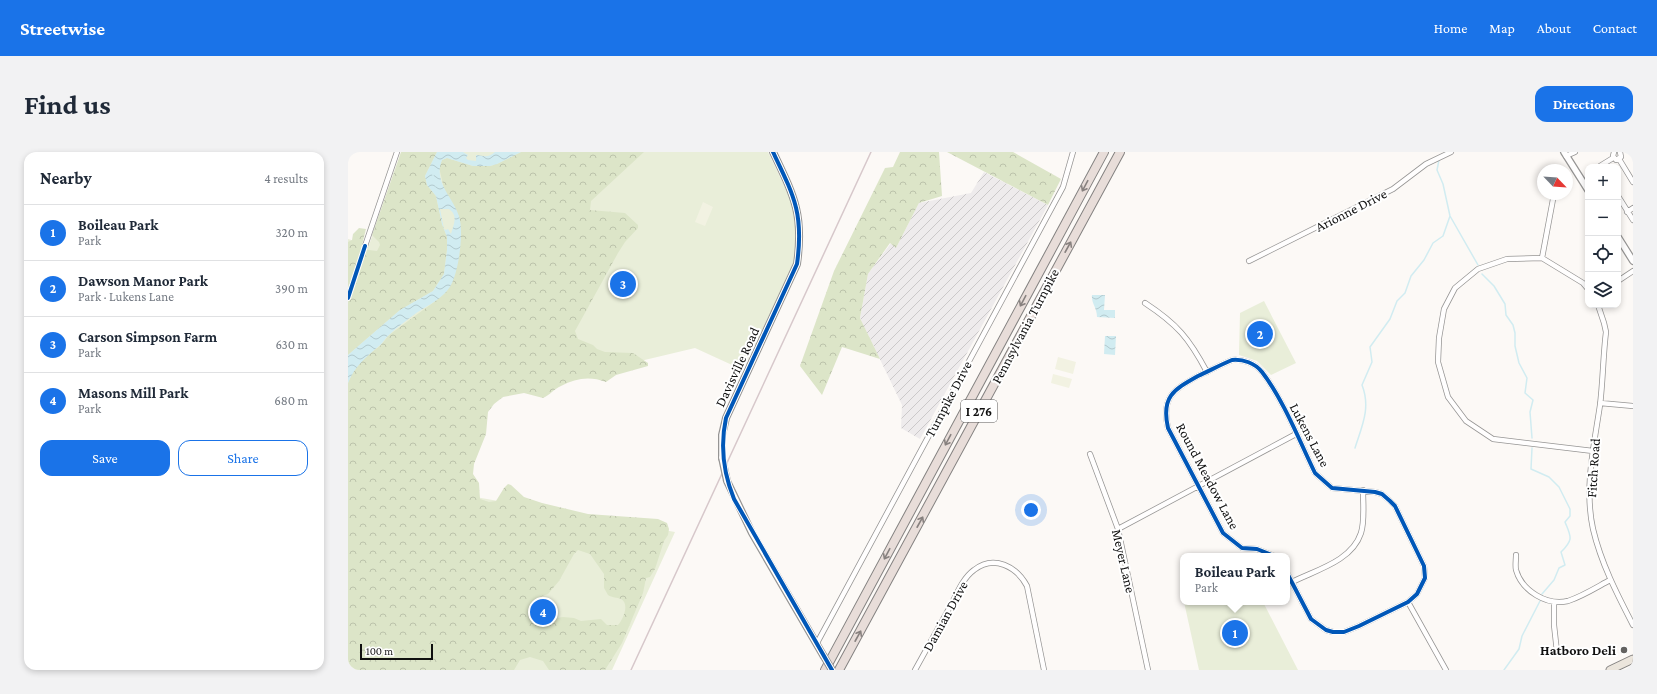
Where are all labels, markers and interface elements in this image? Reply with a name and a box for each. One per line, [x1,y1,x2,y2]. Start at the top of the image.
text: Streetwise [20,18,105,39]
text: Home [1434,20,1467,36]
text: Map [1489,20,1515,36]
text: About [1537,20,1571,36]
text: Contact [1593,20,1637,36]
button: Directions [1535,86,1633,122]
text: Find us [24,89,111,120]
north arrow [1537,164,1573,200]
map controls [1585,164,1621,308]
button: + [1585,164,1621,200]
text: Nearby [40,169,92,188]
text: 4 results [264,171,308,186]
one-way arrow [1081,180,1089,192]
street label: Arionne Drive [1313,185,1389,235]
button: − [1585,200,1621,236]
text: Boileau Park [78,217,158,233]
text: 1 [51,225,55,240]
text: 320 m [275,225,308,240]
text: Park [78,233,101,248]
button: locate [1585,236,1621,272]
one-way arrow [1065,241,1073,253]
street label: Pennsylvania Turnpike [988,266,1062,386]
pin: 3 [610,269,636,299]
button: layers [1585,272,1621,308]
text: Dawson Manor Park [78,273,208,289]
text: 2 [50,281,56,296]
text: 390 m [275,281,308,296]
text: Park · Lukens Lane [78,289,174,304]
one-way arrow [1019,295,1027,307]
pin: 2 [1247,319,1273,349]
street label: Davisville Road [712,324,763,409]
text: Carson Simpson Farm [78,329,217,345]
text: 3 [50,337,56,352]
text: 630 m [275,337,308,352]
text: Park [78,345,101,360]
street label: Turnpike Drive [921,358,975,440]
text: Masons Mill Park [78,385,188,401]
text: 4 [49,393,57,408]
text: 680 m [274,393,308,408]
road number: I 276 [961,400,997,422]
street label: Lukens Lane [1287,400,1333,470]
text: Park [78,401,101,416]
street label: Round Meadow Lane [1173,420,1243,532]
one-way arrow [944,434,952,446]
street label: Fitch Road [1583,437,1603,498]
button: Save [40,440,170,476]
button: Share [178,440,308,476]
your location [1021,500,1041,520]
one-way arrow [917,516,924,528]
street label: Meyer Lane [1109,528,1139,594]
one-way arrow [882,548,890,560]
popup [1180,553,1290,605]
text: Boileau Park [1195,564,1275,580]
street label: Damian Drive [919,578,971,654]
text: Park [1195,580,1218,595]
pin: 4 [530,597,556,627]
pin: 1 [1222,618,1248,648]
one-way arrow [854,630,862,642]
scale bar [360,642,433,661]
place label: Hatboro Deli [1540,642,1616,658]
text: 100 m [366,645,393,657]
marker: Hatboro Deli [1619,645,1629,655]

